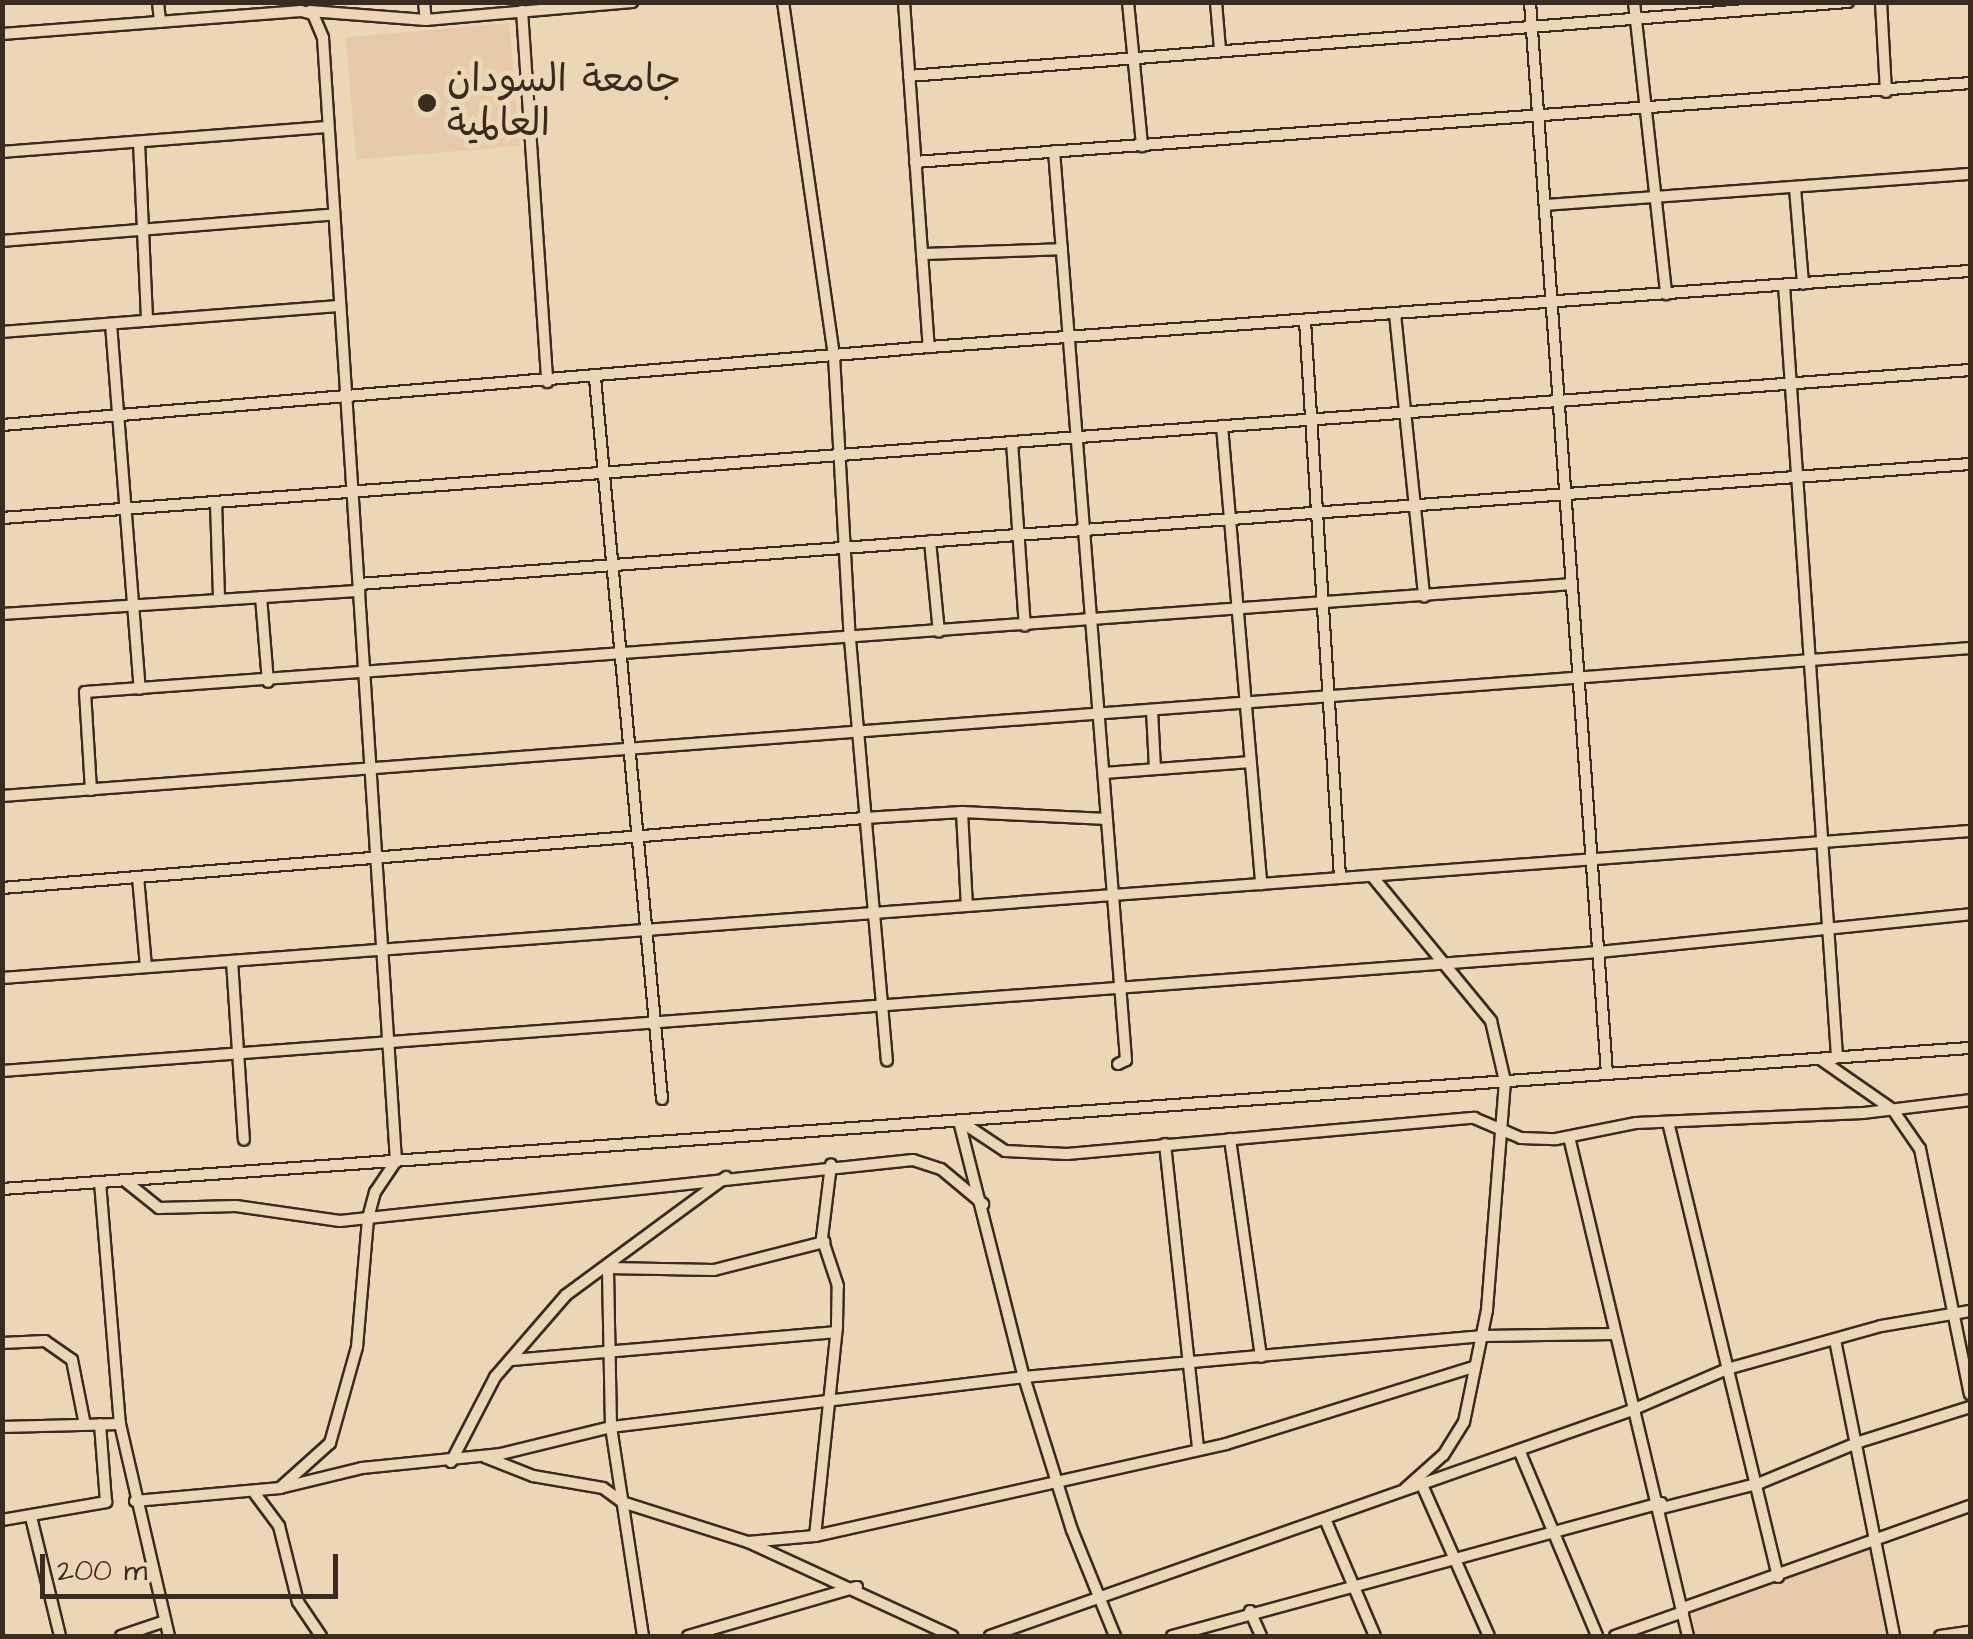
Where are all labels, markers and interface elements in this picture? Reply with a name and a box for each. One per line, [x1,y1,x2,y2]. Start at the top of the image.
place label: جامعة السودان العالمية [447,58,681,147]
marker: جامعة السودان العالمية [416,92,438,114]
scale bar [45,1534,342,1596]
text: 200 m [57,1550,147,1592]

